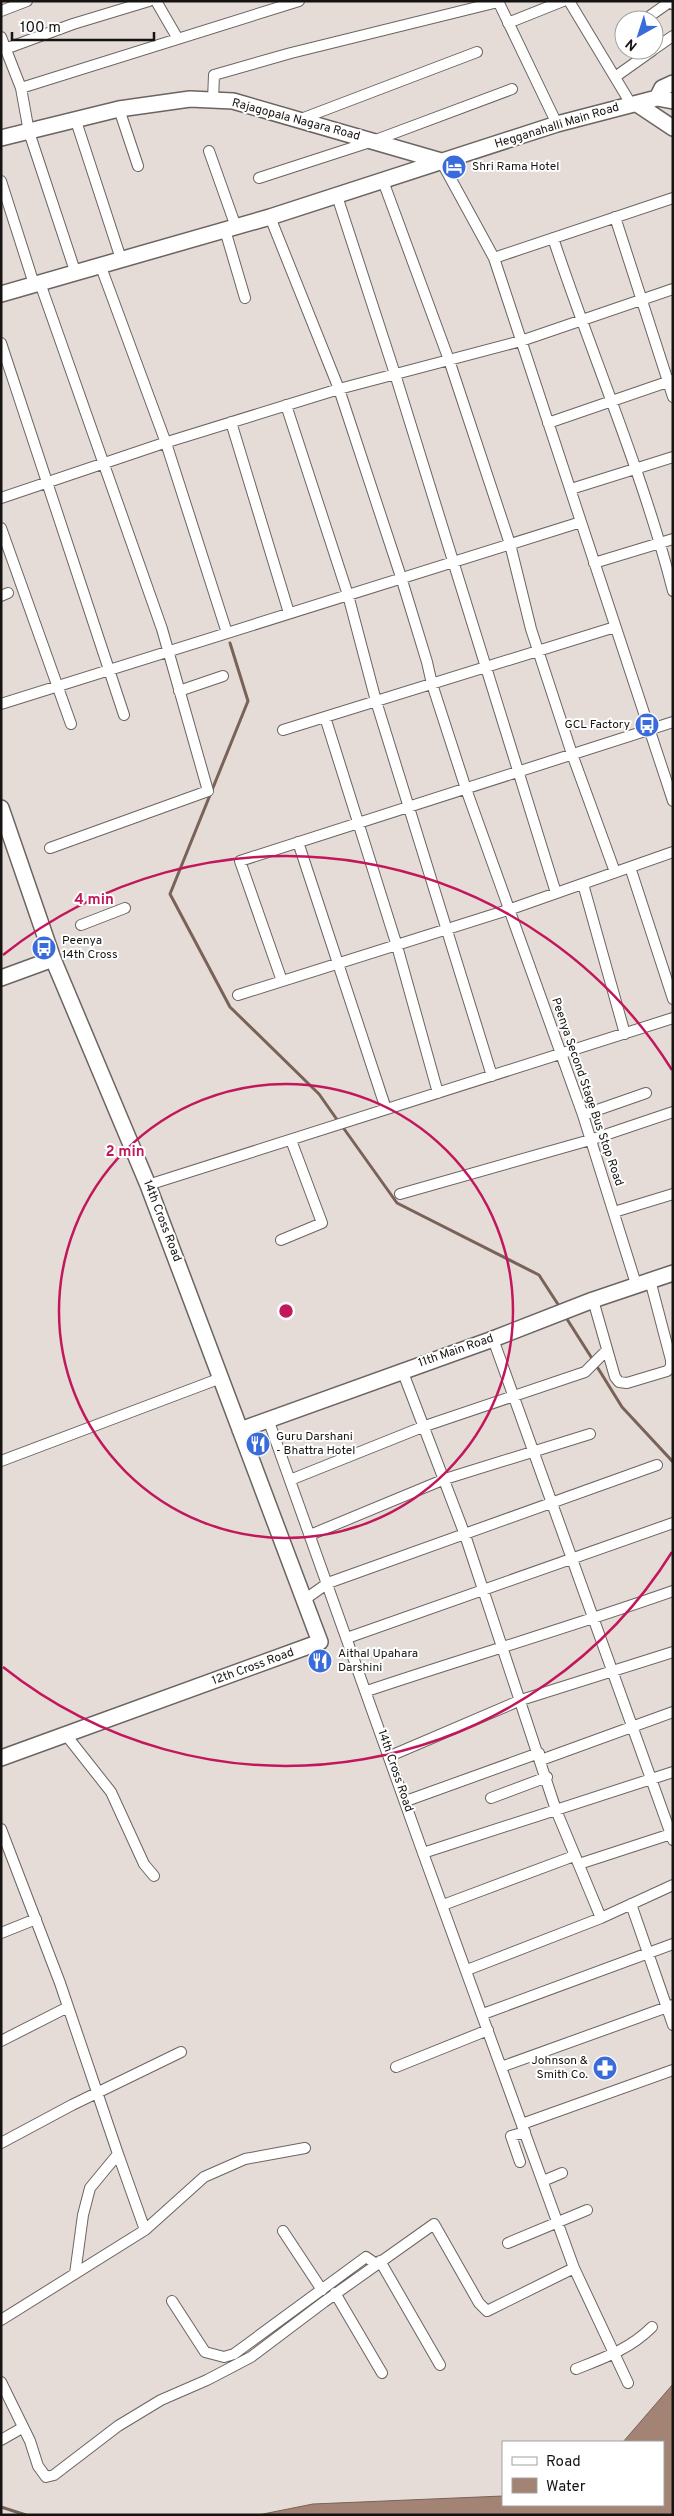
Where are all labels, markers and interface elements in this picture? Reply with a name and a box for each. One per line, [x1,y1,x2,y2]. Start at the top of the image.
scale bar [12,10,155,42]
north arrow [614,10,664,60]
text: 100 m [20,19,61,38]
text: N [623,34,641,54]
street label: Rajagopala Nagara Road [230,95,362,145]
street label: Hegganahalli Main Road [493,99,621,153]
hotel icon: Shri Rama Hotel [441,154,467,180]
place label: Shri Rama Hotel [472,159,559,175]
bus stop icon: GCL Factory [634,712,660,738]
place label: GCL Factory [564,717,630,733]
text: 4 min [74,891,114,910]
place label: Peenya 14th Cross [62,933,118,963]
bus stop icon: Peenya 14th Cross [31,935,57,961]
street label: Peenya Second Stage Bus Stop Road [547,996,627,1188]
text: 2 min [105,1143,145,1162]
street label: 14th Cross Road [139,1178,185,1264]
centre of rings [277,1302,295,1320]
street label: 11th Main Road [416,1331,496,1371]
place label: Guru Darshani - Bhattra Hotel [276,1429,355,1459]
restaurant icon: Guru Darshani - Bhattra Hotel [245,1431,271,1457]
street label: 12th Cross Road [210,1645,296,1689]
place label: Aithal Upahara Darshini [338,1646,418,1676]
restaurant icon: Aithal Upahara Darshini [307,1648,333,1674]
street label: 14th Cross Road [373,1728,417,1814]
place label: Johnson & Smith Co. [531,2053,588,2083]
pharmacy icon: Johnson & Smith Co. [592,2055,618,2081]
legend [502,2441,664,2506]
text: Road [546,2453,581,2472]
text: Water [546,2478,586,2497]

